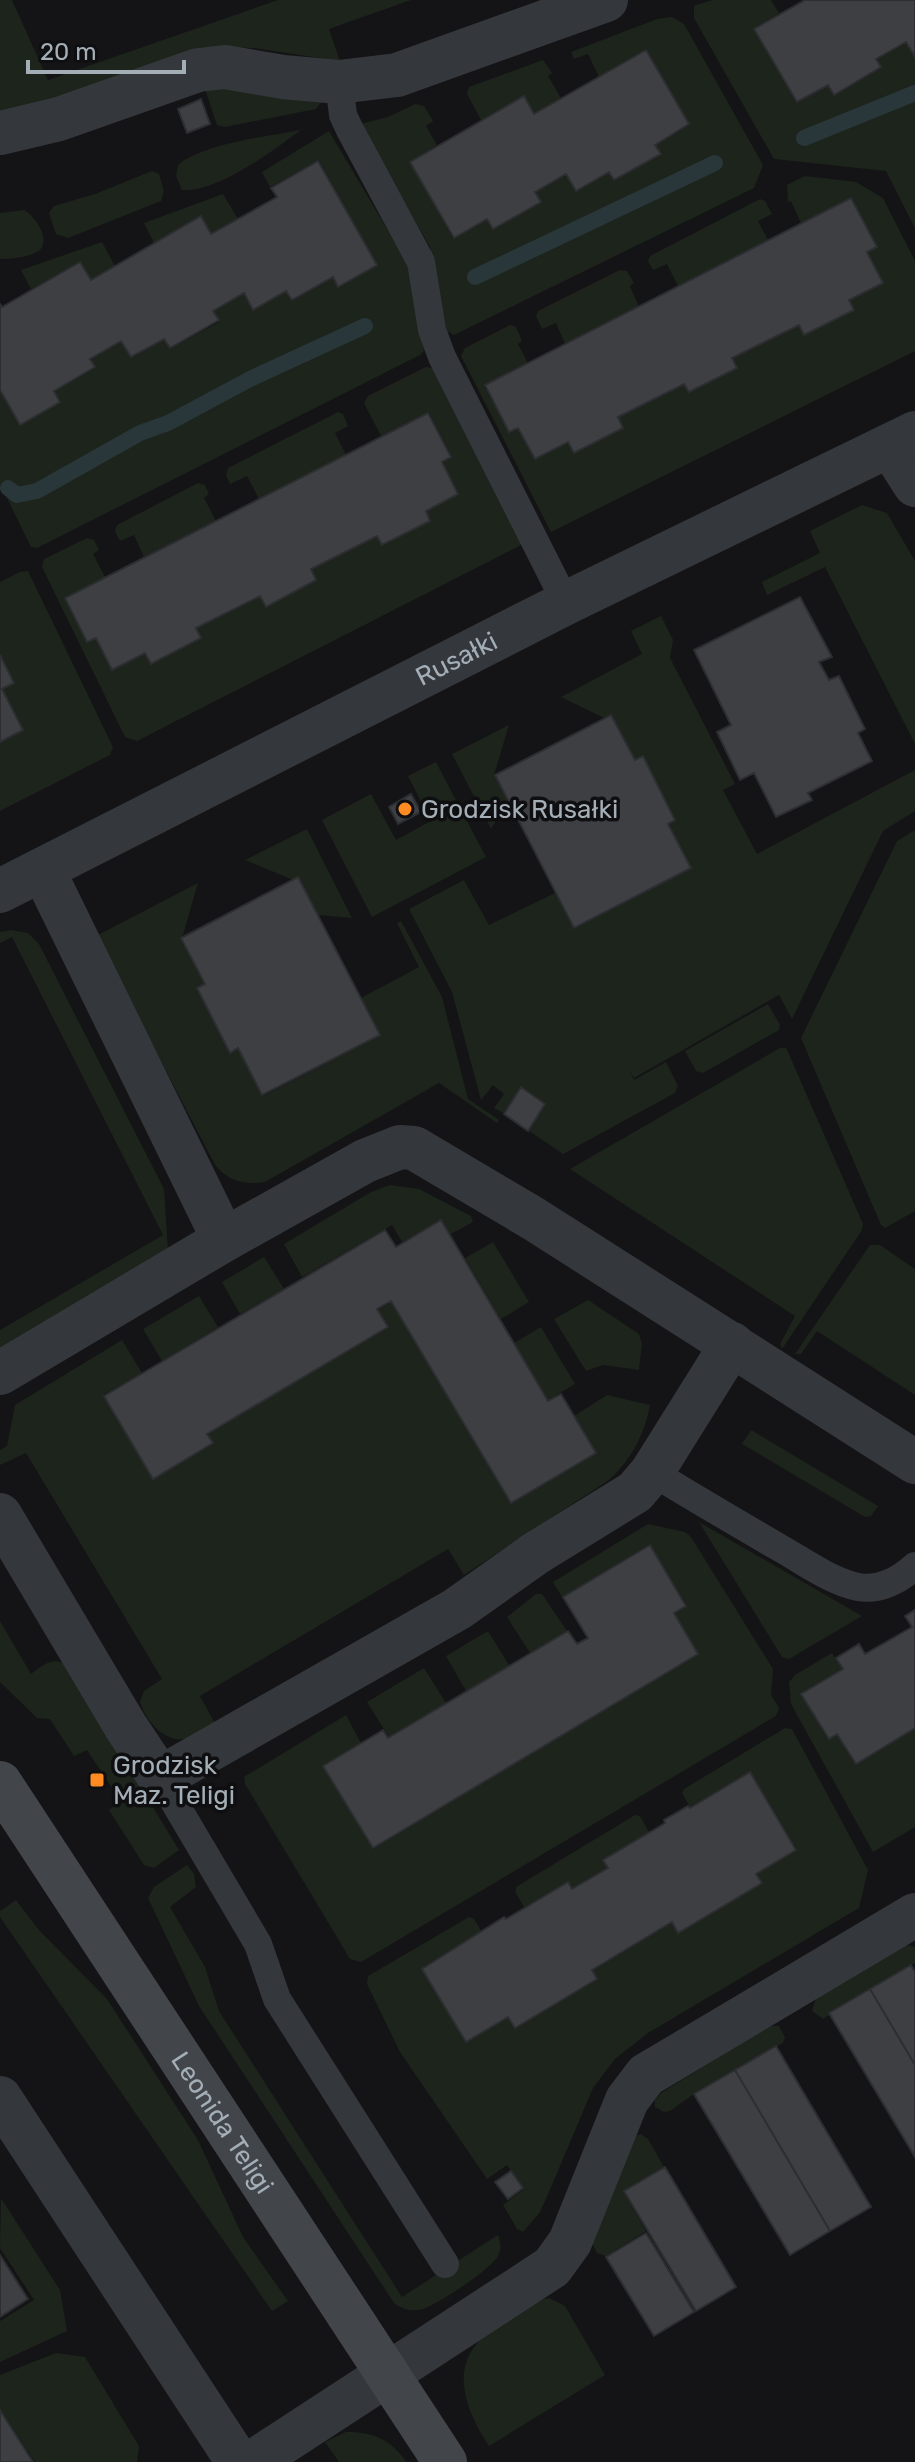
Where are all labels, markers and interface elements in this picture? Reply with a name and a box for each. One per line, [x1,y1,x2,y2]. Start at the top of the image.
scale bar [28,24,184,74]
text: 20 m [40,38,97,66]
street label: Rusałki [411,626,502,693]
place label: Grodzisk Rusałki [421,794,618,825]
marker: Grodzisk Rusałki [396,800,414,818]
place label: Grodzisk Maz. Teligi [113,1750,235,1811]
marker: Grodzisk Maz. Teligi [88,1771,106,1789]
street label: Leonida Teligi [164,2046,280,2200]

